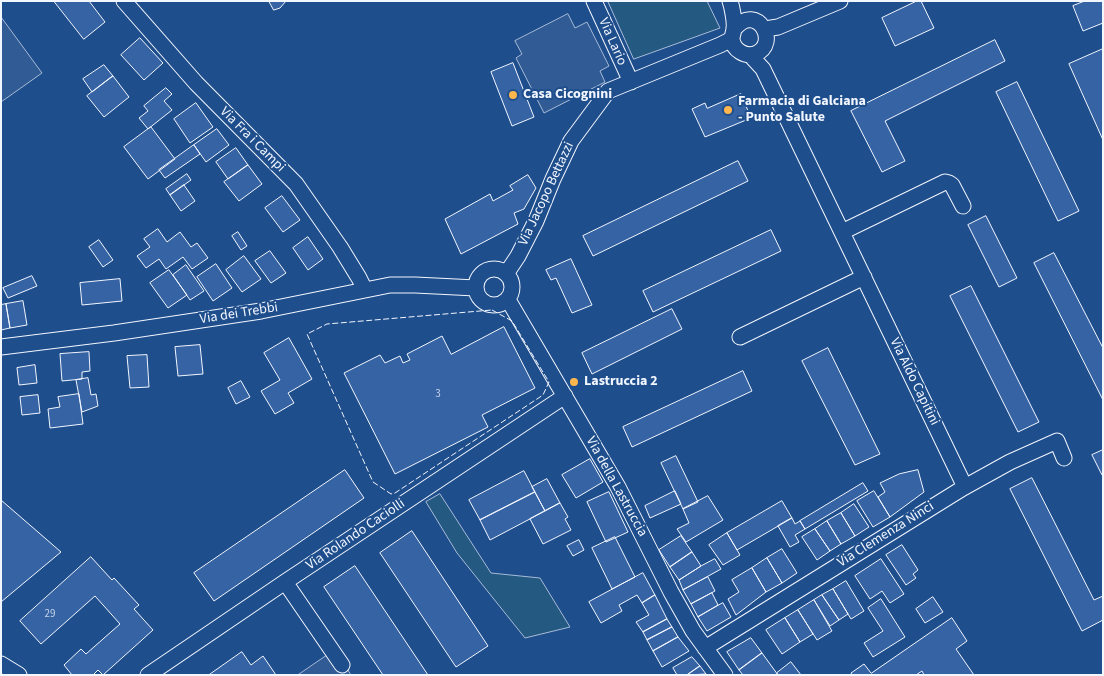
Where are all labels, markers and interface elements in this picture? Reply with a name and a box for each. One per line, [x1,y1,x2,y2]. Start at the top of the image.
street label: Via Lario [594,16,630,68]
place label: Casa Cicognini [523,87,612,103]
marker: Casa Cicognini [507,89,519,101]
place label: Farmacia di Galciana - Punto Salute [738,94,866,126]
street label: Via Fra i Campi [216,104,288,176]
marker: Farmacia di Galciana - Punto Salute [722,104,734,116]
street label: Via Jacopo Bettazzi [516,140,578,248]
street label: Via dei Trebbi [199,300,279,328]
street label: Via Aldo Capitini [886,335,942,429]
place label: Lastruccia 2 [584,374,658,390]
marker: Lastruccia 2 [568,376,580,388]
house number: 3 [435,388,441,402]
street label: Via della Lastruccia [582,434,650,540]
street label: Via Rolando Caciolli [303,496,409,574]
street label: Via Clemenza Ninci [835,499,937,571]
house number: 29 [45,608,55,622]

